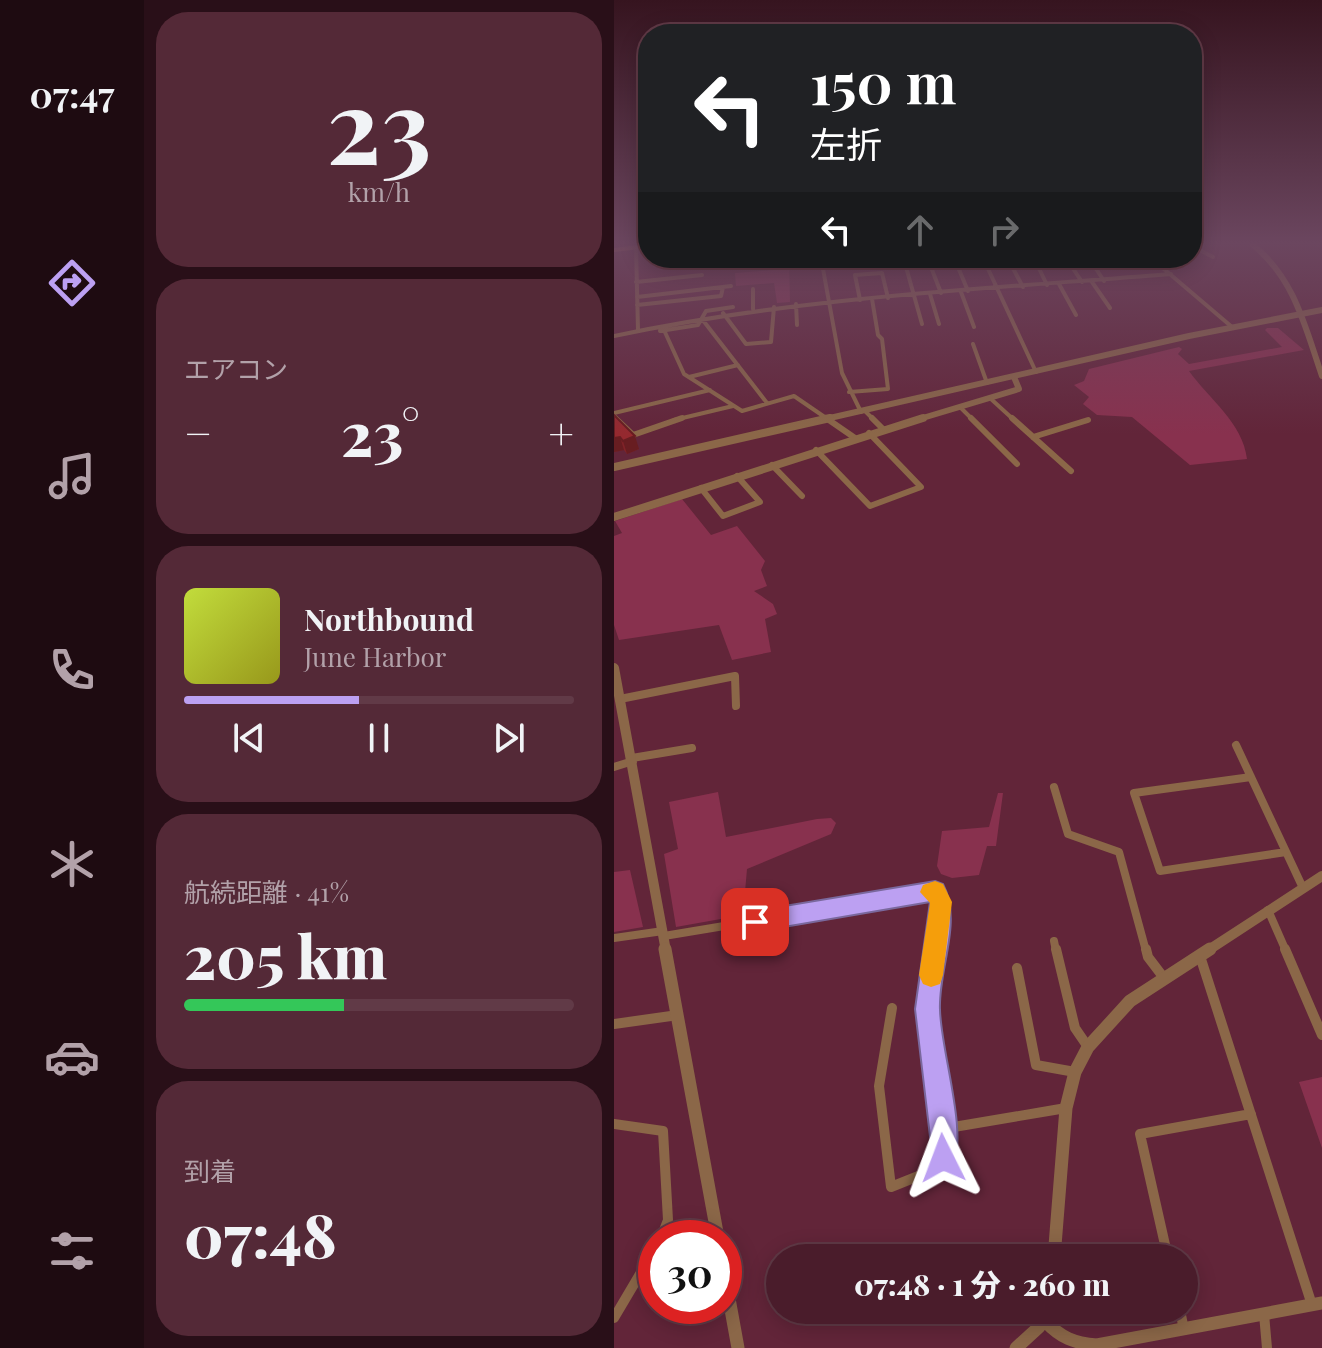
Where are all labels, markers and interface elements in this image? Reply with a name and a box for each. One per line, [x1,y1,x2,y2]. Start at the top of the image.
text: 150 m [810,44,956,119]
text: 23 [326,52,432,191]
icon: left [678,56,782,160]
text: 07:47 [29,69,115,117]
text: 左折 [810,119,882,167]
text: km/h [348,174,410,209]
icon: left [814,208,858,252]
icon: ahead [898,208,942,252]
icon: right [982,208,1026,252]
icon: directions [44,255,100,311]
text: エアコン [184,351,288,386]
text: 23° [341,391,420,471]
text: − [184,402,212,461]
text: + [548,402,574,461]
icon: music [44,448,100,504]
text: Northbound [304,599,474,639]
text: June Harbor [304,639,446,674]
icon: phone [44,642,100,698]
icon: previous [227,716,271,760]
icon: pause [357,716,401,760]
icon: next [487,716,531,760]
icon: climate [44,836,100,892]
text: 航続距離 · 41% [184,874,349,909]
pin [721,888,789,956]
icon: arrive [733,900,777,944]
text: 205 km [184,914,387,994]
icon: car [44,1029,100,1085]
position arrow [901,1116,985,1200]
text: 到着 [184,1153,236,1188]
text: 07:48 [184,1193,337,1273]
speed limit sign: 30 [638,1220,742,1324]
icon: filters [44,1223,100,1279]
text: 07:48 · 1 分 · 260 m [854,1264,1110,1304]

